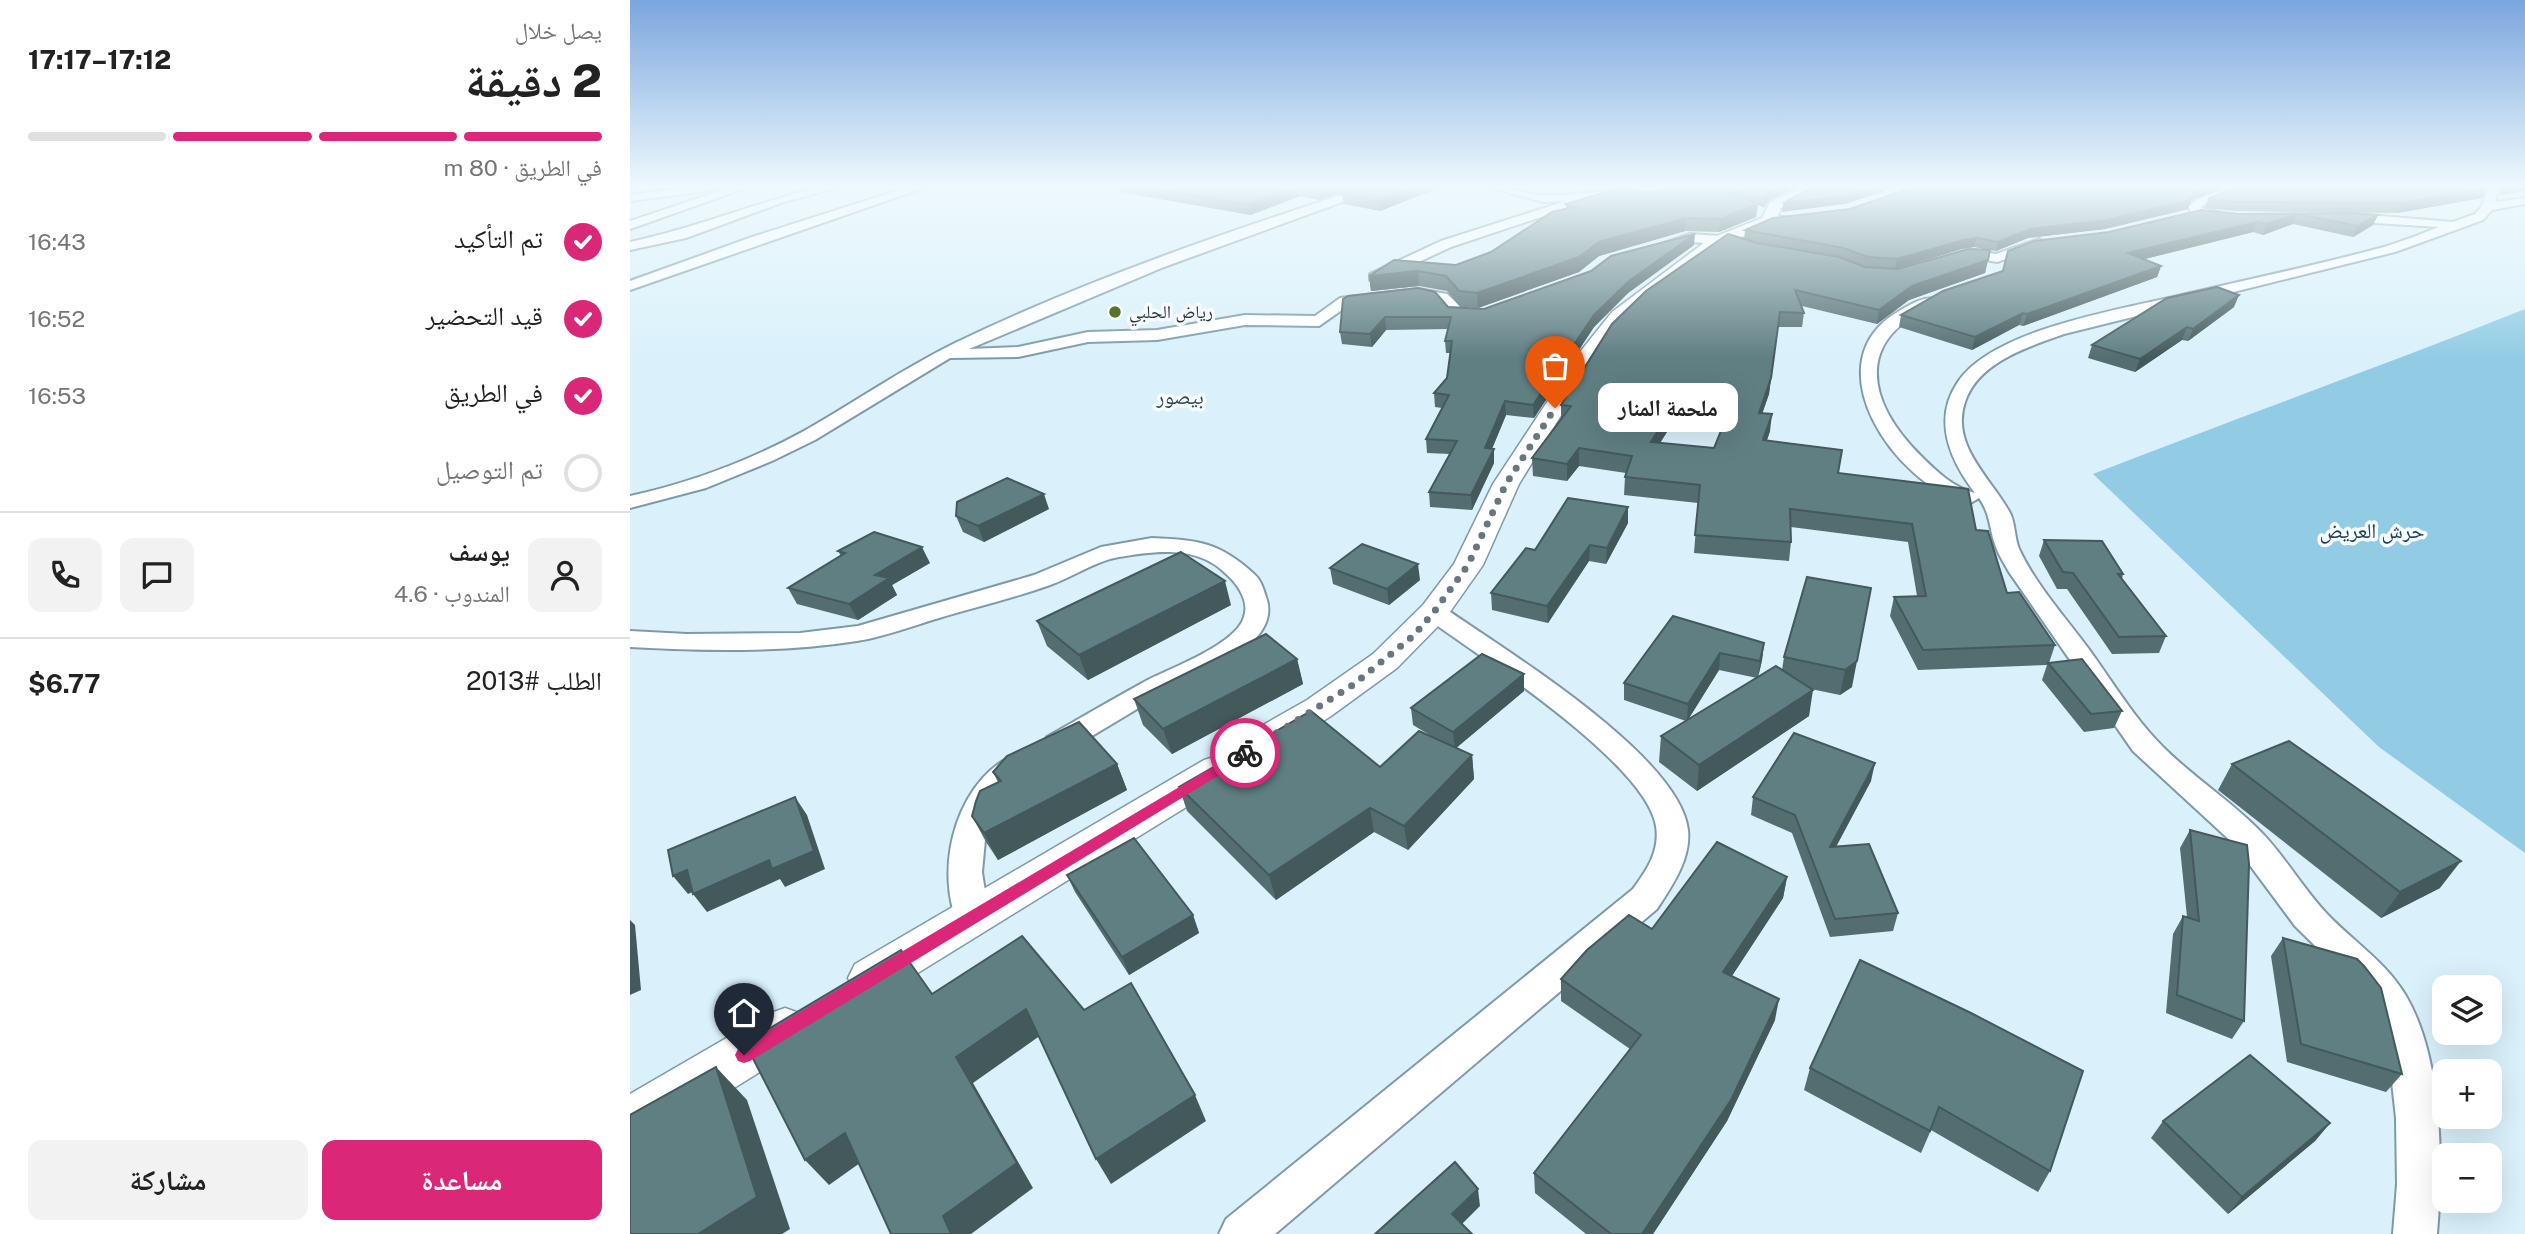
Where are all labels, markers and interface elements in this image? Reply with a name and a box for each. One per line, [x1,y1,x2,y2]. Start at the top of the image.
text: يصل خلال [515,17,602,44]
text: 17:12–17:17 [28,44,171,75]
text: 2 دقيقة [465,53,602,107]
text: في الطريق · 80 m [444,154,602,181]
text: تم التأكيد [454,223,543,254]
icon: check [564,223,602,261]
text: 16:43 [28,228,86,255]
text: قيد التحضير [426,300,543,331]
icon: check [564,300,602,338]
place label: رياض الحلبي [1129,301,1213,327]
marker: رياض الحلبي [1107,304,1123,320]
text: 16:52 [28,305,85,332]
pin [1525,336,1585,408]
icon: bag [1536,347,1574,385]
text: في الطريق [444,377,543,408]
icon: check [564,377,602,415]
text: 16:53 [28,382,86,409]
district label: بيصور [1155,384,1204,409]
callout: ملحمة المنار [1597,384,1737,432]
text: ملحمة المنار [1618,394,1718,421]
text: تم التوصيل [436,454,543,485]
park label: حرش العريض [2319,518,2425,544]
text: يوسف [449,536,510,567]
button: phone [28,538,102,612]
button: chat [120,538,194,612]
button: person [528,538,602,612]
text: المندوب · 4.6 [394,580,510,607]
text: الطلب #2013 [466,665,602,696]
text: $6.77 [28,668,100,699]
courier [1210,718,1280,788]
icon: bike [1226,734,1264,772]
map controls [2432,975,2502,1213]
button: layers [2432,975,2502,1045]
pin [714,983,774,1055]
icon: home [725,994,763,1032]
button: + [2432,1059,2502,1129]
button: مشاركة [28,1140,308,1220]
button: مساعدة [322,1140,602,1220]
button: − [2432,1143,2502,1213]

